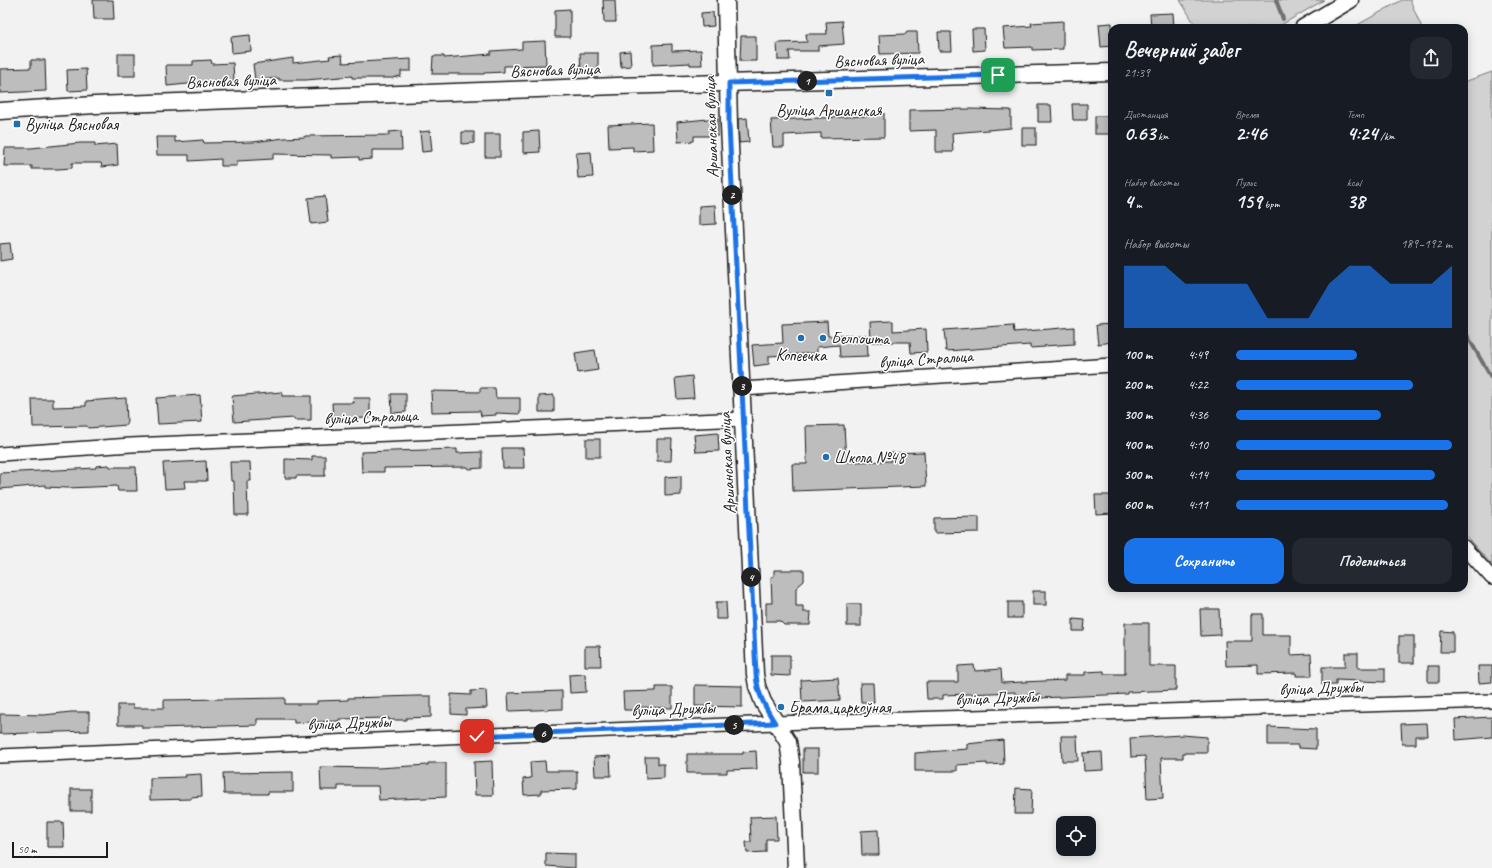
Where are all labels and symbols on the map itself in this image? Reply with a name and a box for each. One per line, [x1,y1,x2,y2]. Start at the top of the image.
street label: Вясновая вуліца [834,48,926,72]
street label: Вясновая вуліца [510,58,602,82]
pin [981,58,1015,92]
street label: Вясновая вуліца [186,69,278,93]
pin: 1 [797,71,817,91]
street label: Аршанская вуліца [699,74,723,178]
marker: Вуліца Аршанская [824,88,834,98]
place label: Вуліца Аршанская [776,100,883,121]
place label: Вуліца Вясновая [25,114,120,135]
marker: Вуліца Вясновая [12,119,22,129]
pin: 2 [722,185,742,205]
place label: Белпошта [831,328,891,349]
marker: Копеечка [796,333,806,343]
marker: Белпошта [818,333,828,343]
place label: Копеечка [776,345,828,366]
street label: вуліца Стральца [878,345,976,373]
pin: 3 [732,376,752,396]
street label: вуліца Стральца [324,405,420,429]
street label: Аршанская вуліца [714,410,740,515]
place label: Школа №48 [834,447,907,468]
marker: Школа №48 [821,452,831,462]
pin: 4 [741,567,761,587]
street label: вуліца Дружбы [1279,676,1365,700]
street label: вуліца Дружбы [955,686,1041,710]
street label: вуліца Дружбы [631,697,717,721]
place label: Брама царкоўная [789,697,892,718]
marker: Брама царкоўная [776,702,786,712]
street label: вуліца Дружбы [307,711,393,735]
pin: 5 [724,715,744,735]
pin [460,719,494,753]
pin: 6 [533,723,553,743]
scale bar [12,840,108,859]

